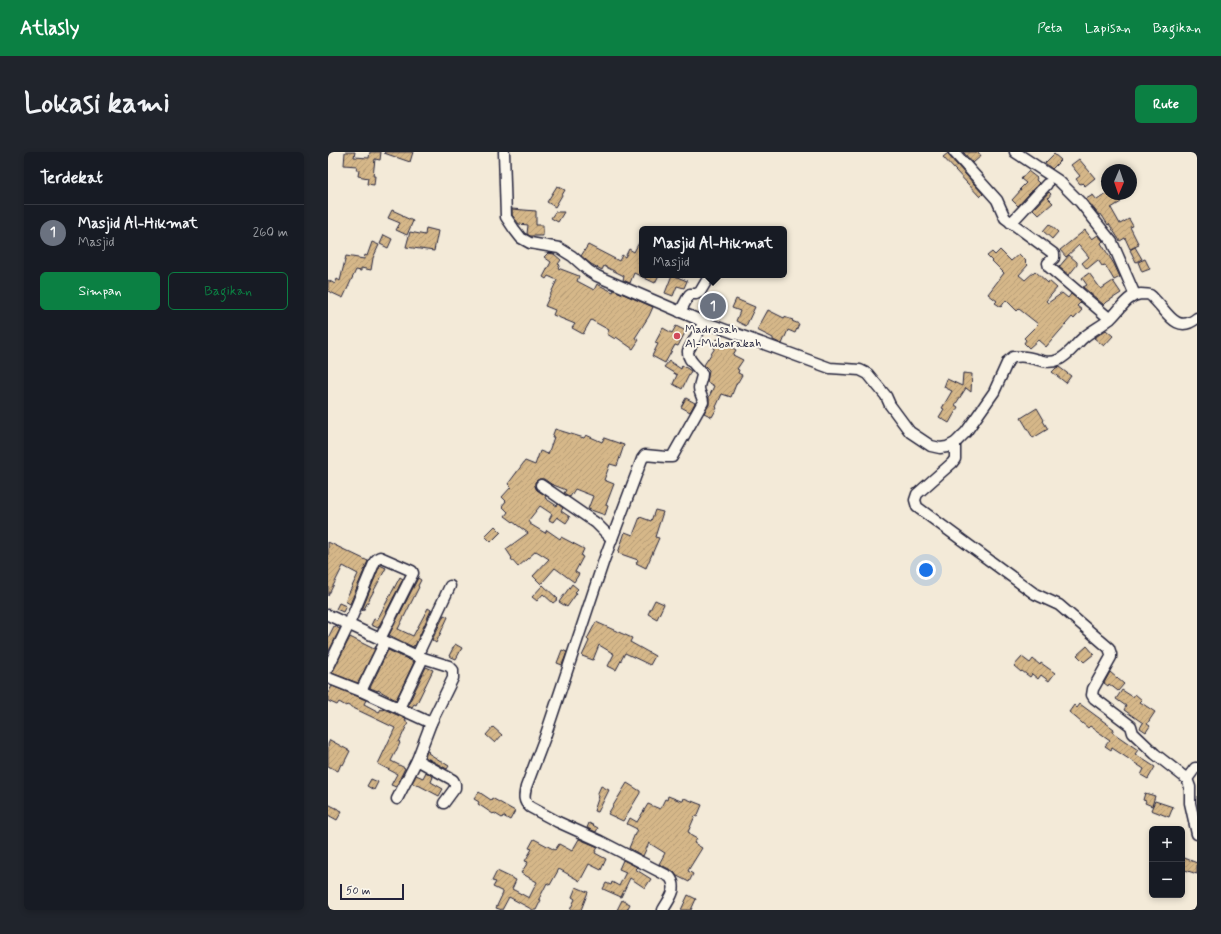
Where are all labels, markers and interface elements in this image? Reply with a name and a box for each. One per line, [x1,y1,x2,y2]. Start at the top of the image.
text: Atlasly [20,16,79,41]
text: Peta [1037,19,1063,37]
text: Lapisan [1085,19,1131,37]
text: Bagikan [1153,19,1201,37]
button: Rute [1135,85,1197,123]
text: Lokasi kami [24,86,170,123]
north arrow [1101,164,1137,200]
text: Terdekat [40,167,103,189]
text: Masjid Al-Hikmat [78,214,198,234]
text: 1 [50,224,56,241]
text: 260 m [253,224,288,241]
popup [639,226,787,278]
text: Masjid [78,234,115,251]
text: Masjid Al-Hikmat [653,234,773,254]
text: Masjid [653,254,690,271]
button: Simpan [40,272,160,310]
button: Bagikan [168,272,288,310]
pin: 1 [700,291,726,321]
place label: Madrasah Al-Mubarakah [685,322,761,352]
marker: Madrasah Al-Mubarakah [672,331,682,341]
your location [916,560,936,580]
map controls [1149,826,1185,898]
button: + [1149,826,1185,862]
button: − [1149,862,1185,898]
scale bar [340,882,404,901]
text: 50 m [346,884,371,898]

